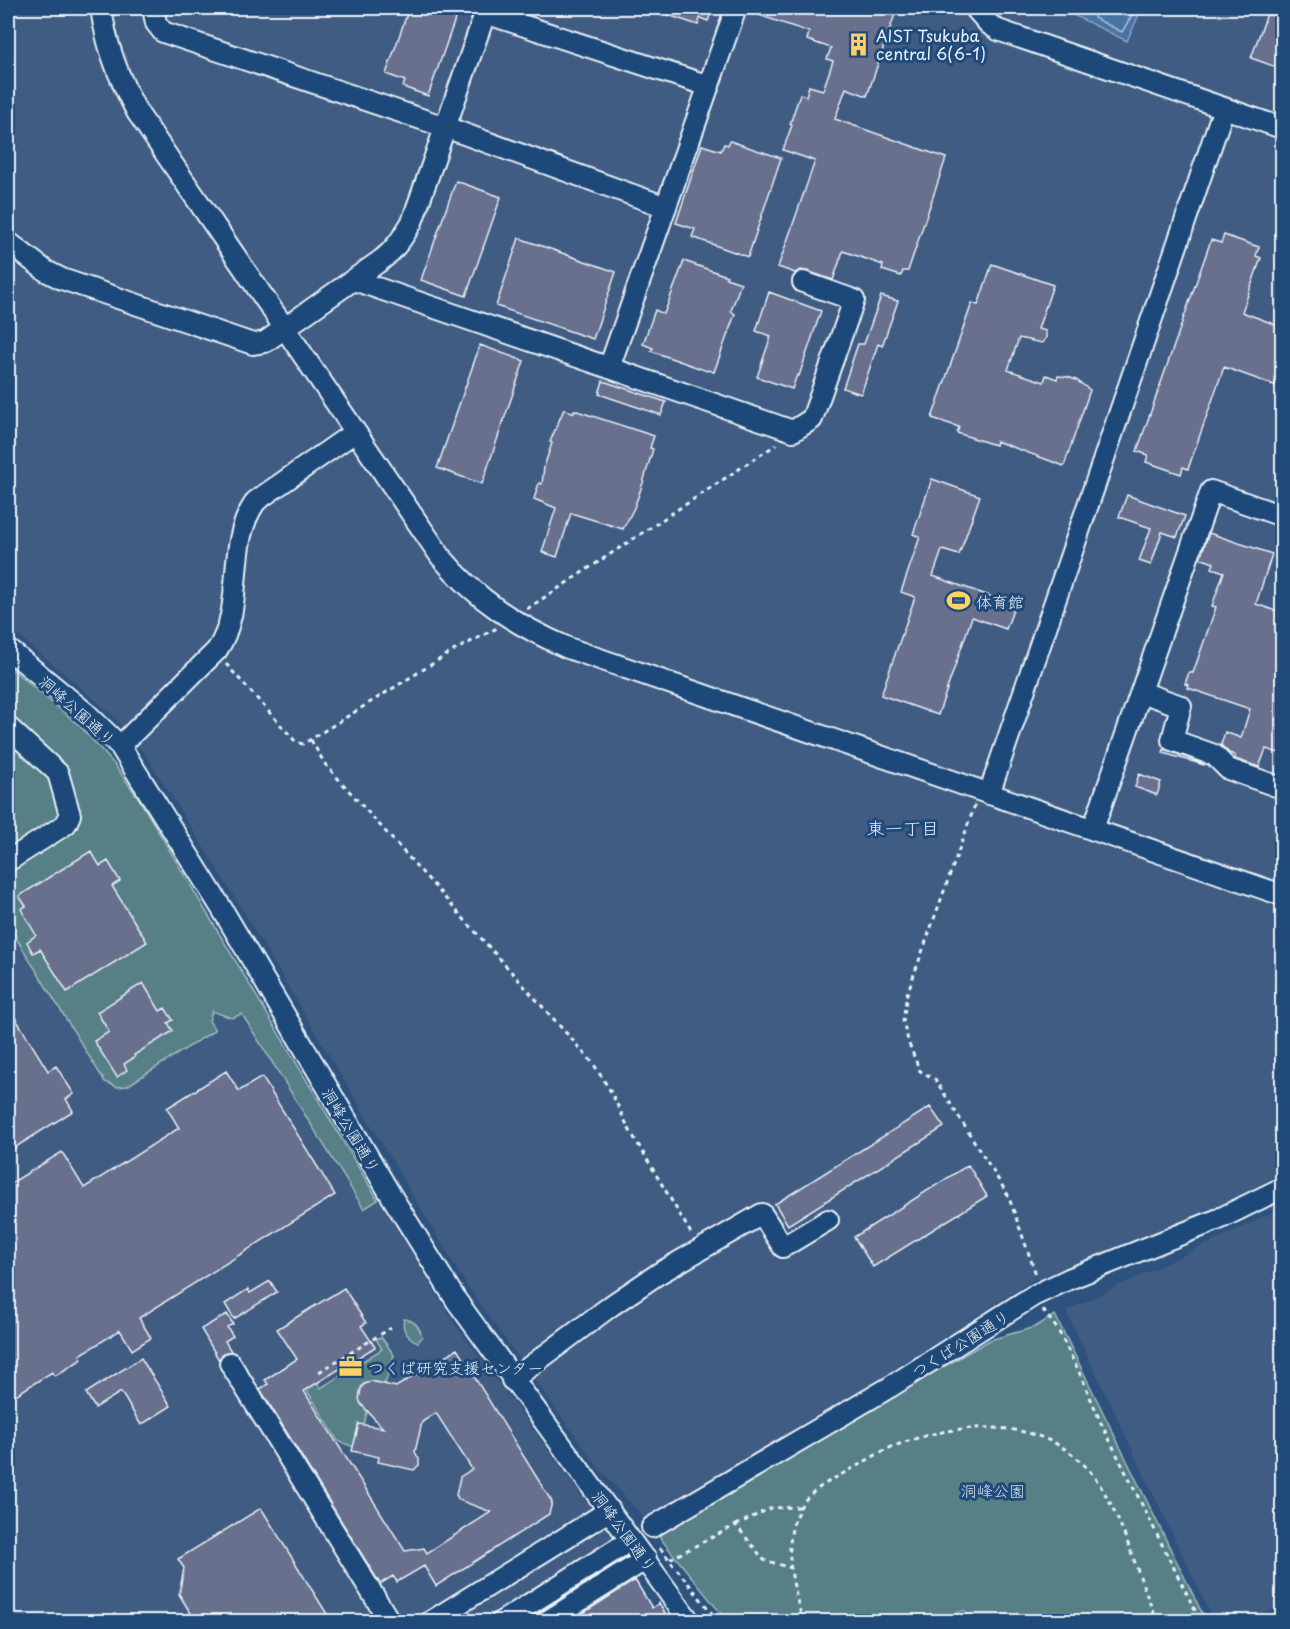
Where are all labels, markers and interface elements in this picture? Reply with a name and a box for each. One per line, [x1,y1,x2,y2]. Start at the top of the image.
place label: AIST Tsukuba central 6(6-1) [876,23,986,65]
building icon: AIST Tsukuba central 6(6-1) [845,31,871,57]
sports icon: 体育館 [945,588,971,614]
place label: 体育館 [976,589,1024,613]
street label: 洞峰公園通り [34,669,122,751]
district label: 東一丁目 [867,814,939,841]
street label: 洞峰公園通り [317,1083,387,1177]
street label: つくば公園通り [906,1303,1014,1383]
office icon: つくば研究支援センター [337,1354,363,1380]
place label: つくば研究支援センター [368,1355,543,1379]
park label: 洞峰公園 [961,1478,1025,1502]
street label: 洞峰公園通り [587,1485,663,1577]

